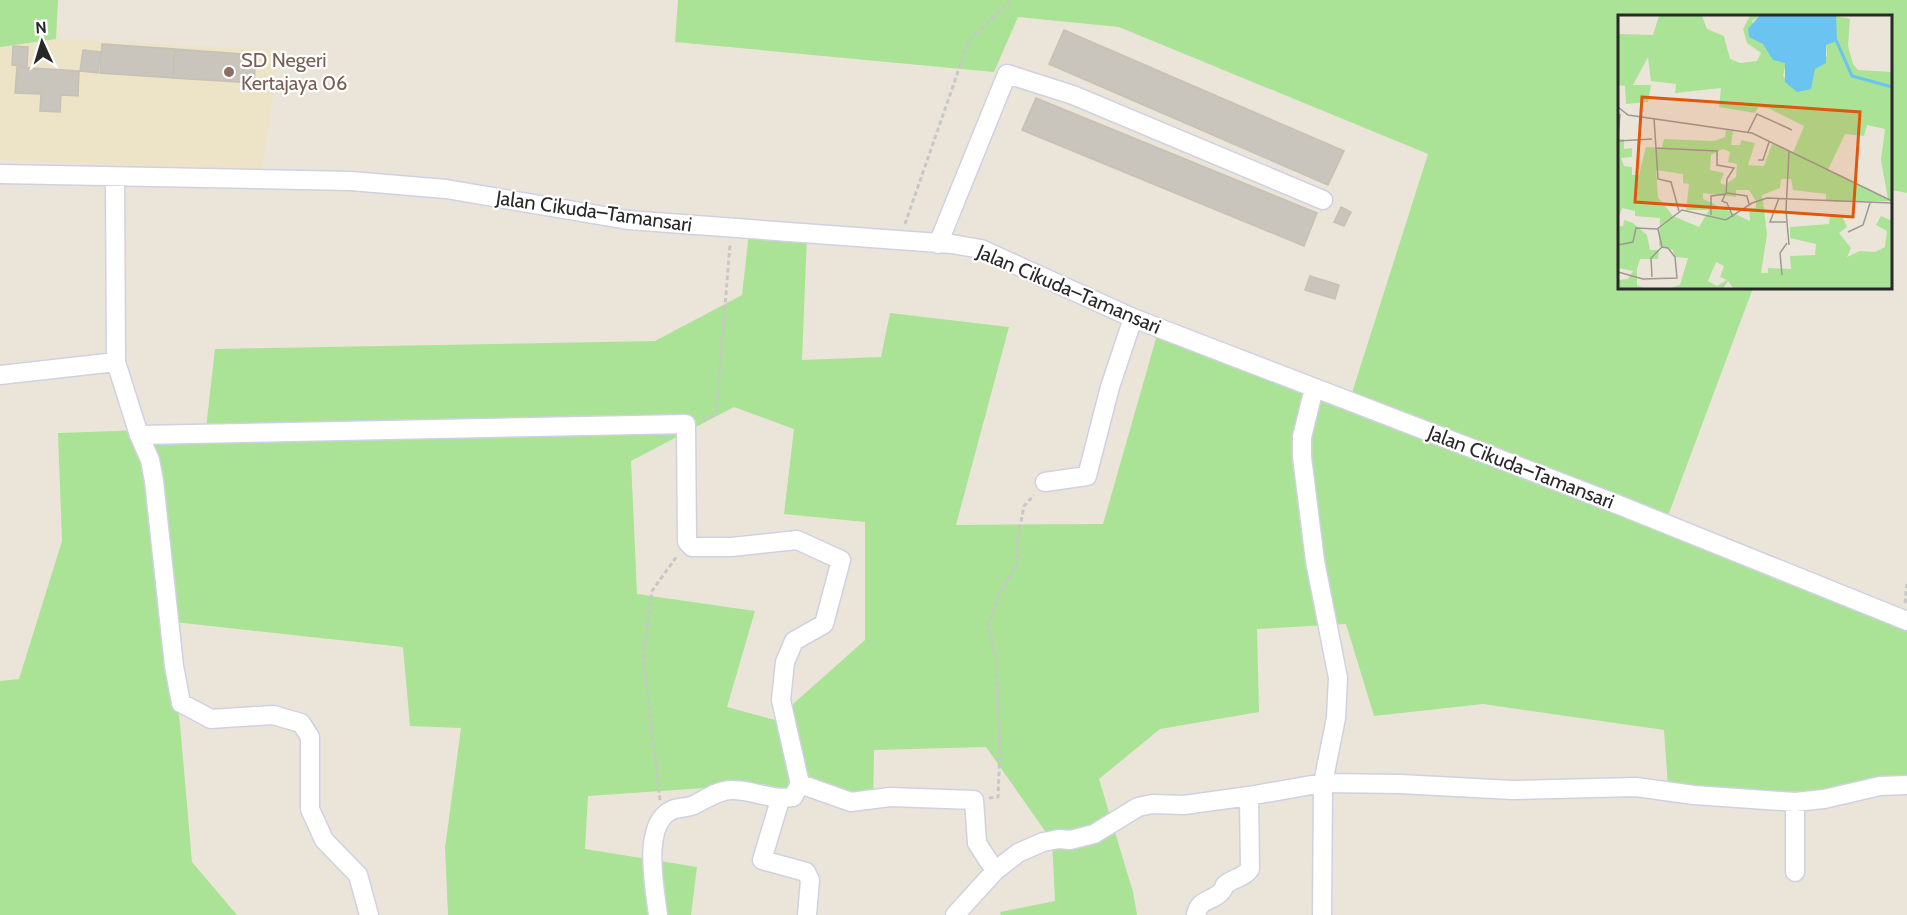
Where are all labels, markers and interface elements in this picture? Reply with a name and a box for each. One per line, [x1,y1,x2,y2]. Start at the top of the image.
north arrow [12,12,72,72]
inset map [1618,15,1892,290]
text: N [35,18,47,37]
place label: SD Negeri Kertajaya 06 [241,48,347,95]
marker: SD Negeri Kertajaya 06 [222,65,236,79]
street label: Jalan Cikuda–Tamansari [493,185,694,237]
street label: Jalan Cikuda–Tamansari [972,239,1165,339]
street label: Jalan Cikuda–Tamansari [1423,420,1618,514]

